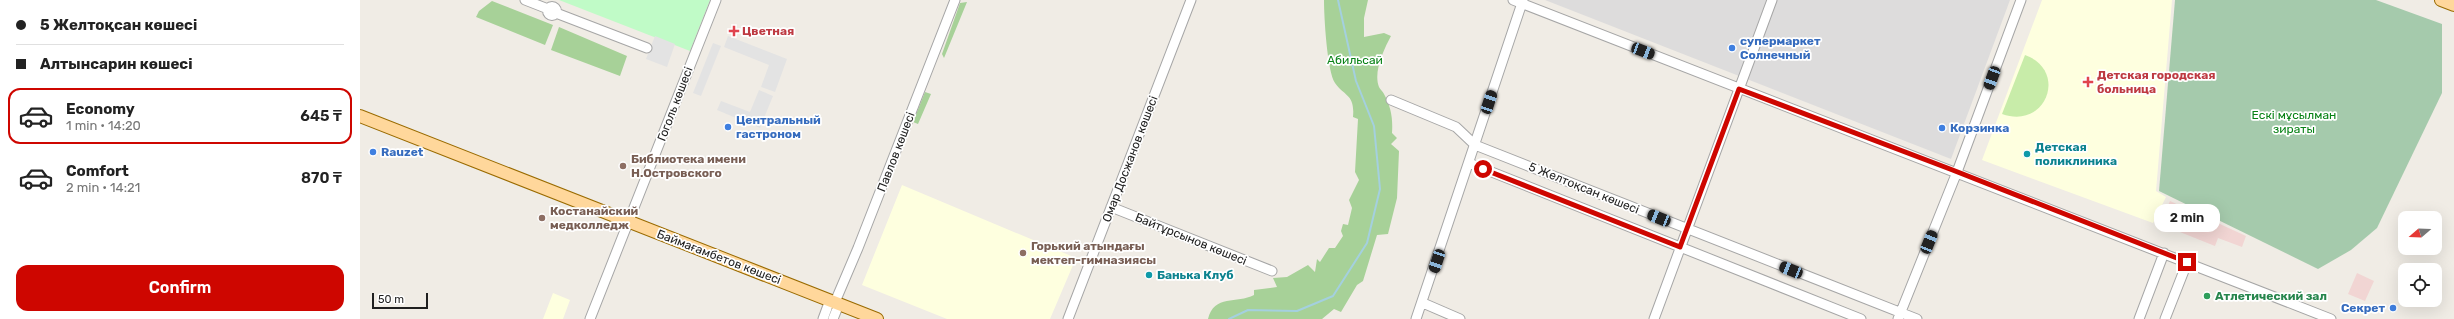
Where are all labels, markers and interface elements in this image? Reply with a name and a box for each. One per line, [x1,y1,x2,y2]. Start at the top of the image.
text: 5 Желтоқсан көшесі [40,16,197,34]
place label: Цветная [742,24,794,38]
marker: Цветная [729,26,739,36]
place label: супермаркет Солнечный [1740,34,1821,62]
car [1630,41,1656,61]
marker: супермаркет Солнечный [1727,43,1737,53]
park label: Абильсай [1327,53,1383,67]
text: Алтынсарин көшесі [40,55,193,73]
street label: Гоголь көшесі [654,65,696,143]
car [1982,65,2002,91]
place label: Детская городская больница [2097,68,2216,96]
marker: Детская городская больница [2082,76,2094,88]
car [1480,89,1498,115]
street label: Омар Досжанов көшесі [1099,94,1161,224]
icon: car [18,98,54,134]
text: Economy [66,100,135,118]
text: 645 ₸ [300,107,342,125]
park label: Ескі мұсылман зираты [2252,108,2336,136]
street label: Павлов көшесі [874,110,918,194]
place label: Центральный гастроном [736,113,821,141]
text: 1 min · 14:20 [66,118,141,133]
place label: Корзинка [1950,121,2009,135]
marker: Центральный гастроном [723,122,733,132]
marker: Корзинка [1937,123,1947,133]
place label: Детская поликлиника [2035,140,2117,168]
place label: Rauzet [381,145,424,159]
marker: Rauzet [368,147,378,157]
marker: Детская поликлиника [2022,149,2032,159]
place label: Библиотека имени Н.Островского [631,152,746,180]
street label: 5 Желтоқсан көшесі [1527,159,1641,217]
icon: car [18,160,54,196]
route start [1474,160,1492,178]
marker: Библиотека имени Н.Островского [618,161,628,171]
text: Comfort [66,162,129,180]
text: 870 ₸ [301,169,342,187]
text: 2 min · 14:21 [66,180,140,195]
place label: Костанайский медколледж [550,204,639,232]
callout: 2 min [2154,204,2220,232]
car [1646,208,1672,228]
street label: Байтұрсынов көшесі [1133,210,1249,268]
text: 2 min [2170,210,2204,225]
north arrow [2398,211,2442,255]
map controls [2398,211,2442,307]
marker: Костанайский медколледж [537,213,547,223]
street label: Баймағамбетов көшесі [655,227,783,287]
car [1919,229,1939,255]
place label: Горький атындағы мектеп-гимназиясы [1031,239,1156,267]
marker: Горький атындағы мектеп-гимназиясы [1018,248,1028,258]
car [1428,248,1446,274]
route end [2178,253,2196,271]
car [1778,260,1804,280]
button: locate [2398,263,2442,307]
button: Confirm [16,265,344,311]
place label: Банька Клуб [1157,268,1234,282]
marker: Банька Клуб [1144,270,1154,280]
place label: Атлетический зал [2215,289,2327,303]
scale bar [372,291,428,310]
marker: Атлетический зал [2202,291,2212,301]
text: 50 m [378,293,404,306]
place label: Секрет [2341,301,2385,315]
marker: Секрет [2388,303,2398,313]

